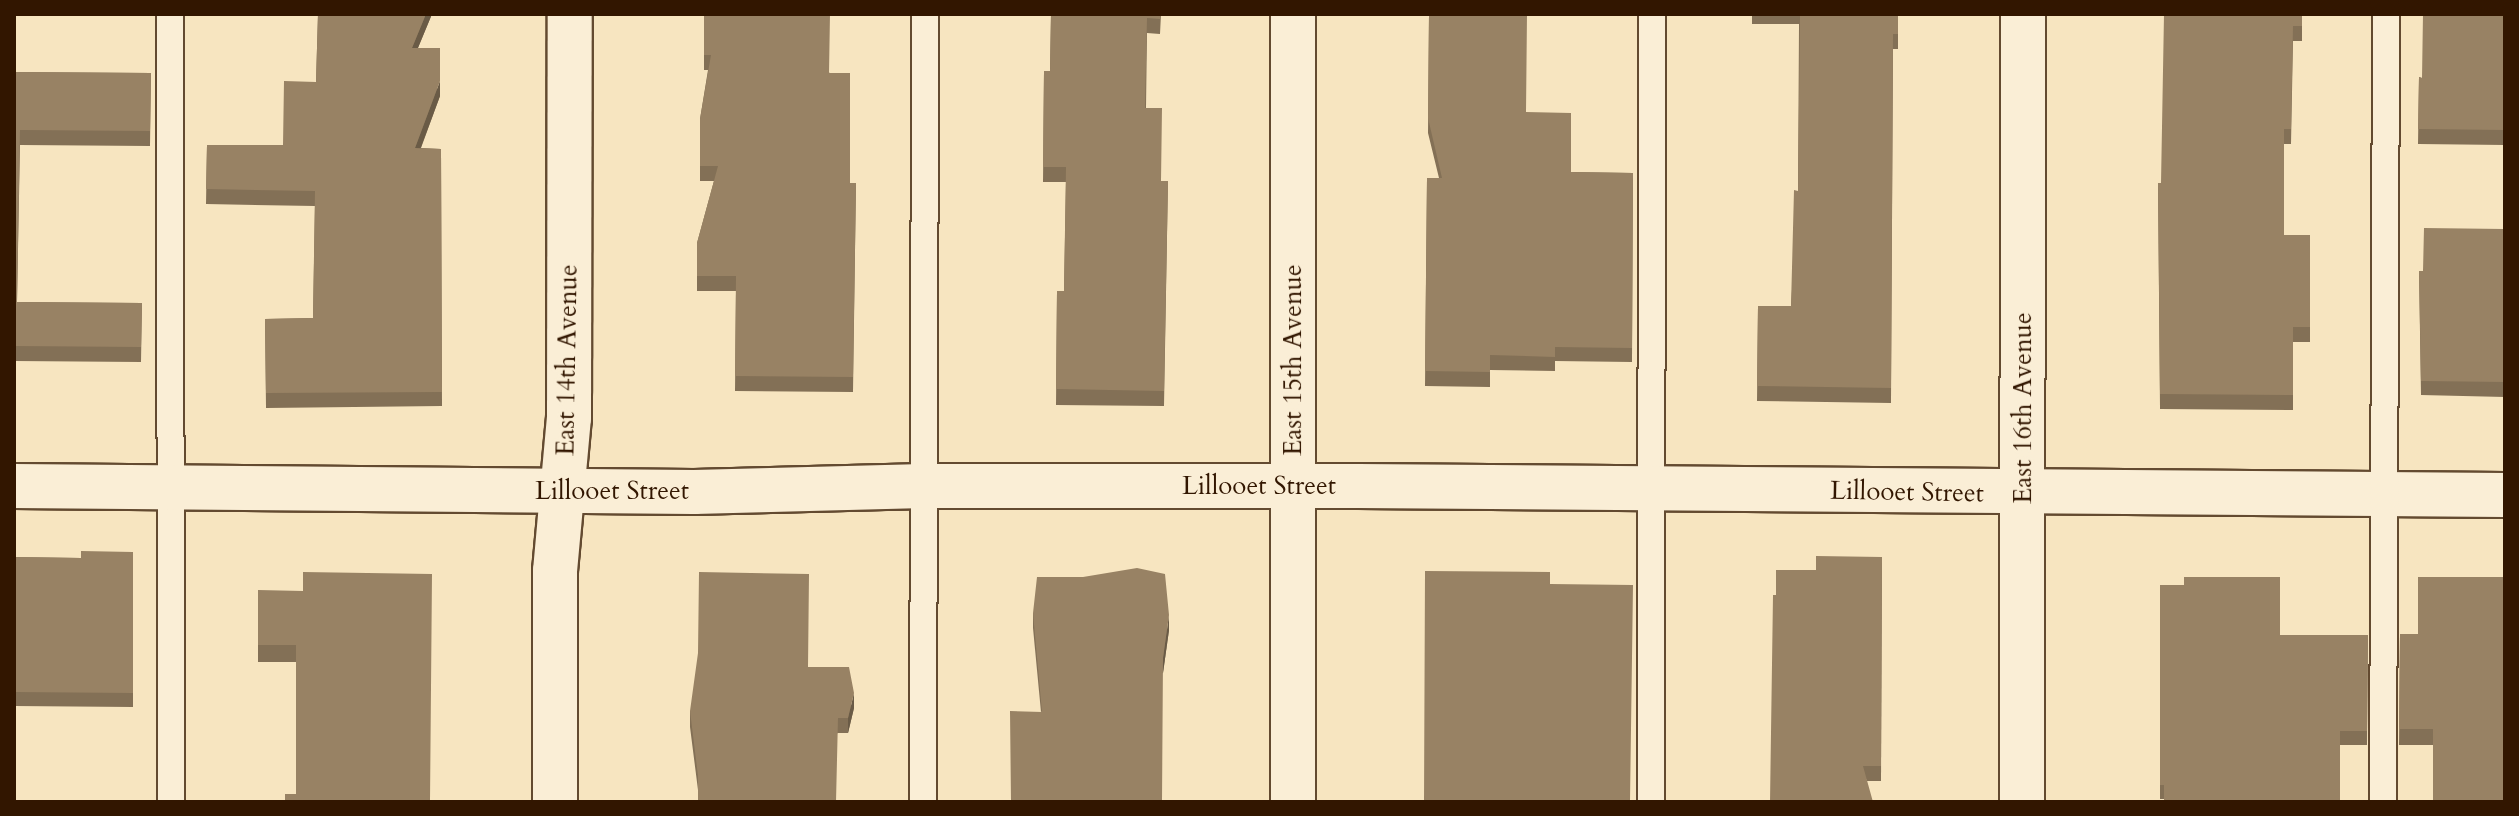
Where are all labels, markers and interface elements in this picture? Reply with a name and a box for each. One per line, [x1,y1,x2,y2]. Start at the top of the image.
street label: East 14th Avenue [550,264,584,456]
street label: East 15th Avenue [1277,264,1309,456]
street label: East 16th Avenue [2007,312,2039,504]
street label: Lillooet Street [1182,470,1336,502]
street label: Lillooet Street [535,475,689,507]
street label: Lillooet Street [1830,475,1984,509]

